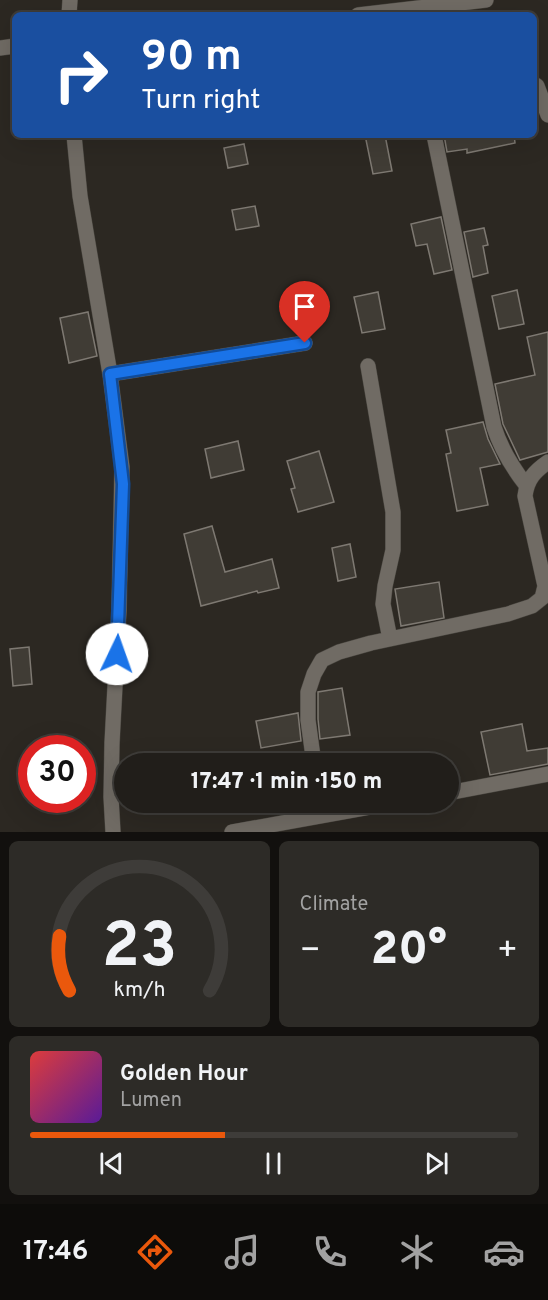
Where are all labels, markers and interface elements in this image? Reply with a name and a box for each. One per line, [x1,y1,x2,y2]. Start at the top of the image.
text: 90 m [141,32,242,85]
icon: right [42,36,120,114]
text: Turn right [141,84,260,118]
pin [279,281,330,343]
icon: arrive [288,290,321,323]
position arrow [85,622,149,686]
speed limit sign: 30 [18,735,96,813]
text: 17:47 · 1 min · 150 m [191,769,382,796]
text: Climate [300,892,368,918]
text: 23 [101,910,177,989]
text: 20° [371,923,447,980]
text: − [300,931,321,973]
text: + [497,931,518,973]
text: km/h [113,977,165,1004]
text: Golden Hour [120,1061,248,1088]
text: Lumen [120,1088,182,1114]
icon: previous [95,1147,128,1180]
icon: pause [257,1147,290,1180]
icon: next [420,1147,453,1180]
icon: directions [134,1231,176,1273]
icon: music [221,1231,263,1273]
icon: phone [309,1231,351,1273]
icon: climate [396,1231,438,1273]
icon: car [483,1231,525,1273]
text: 17:46 [23,1235,88,1269]

